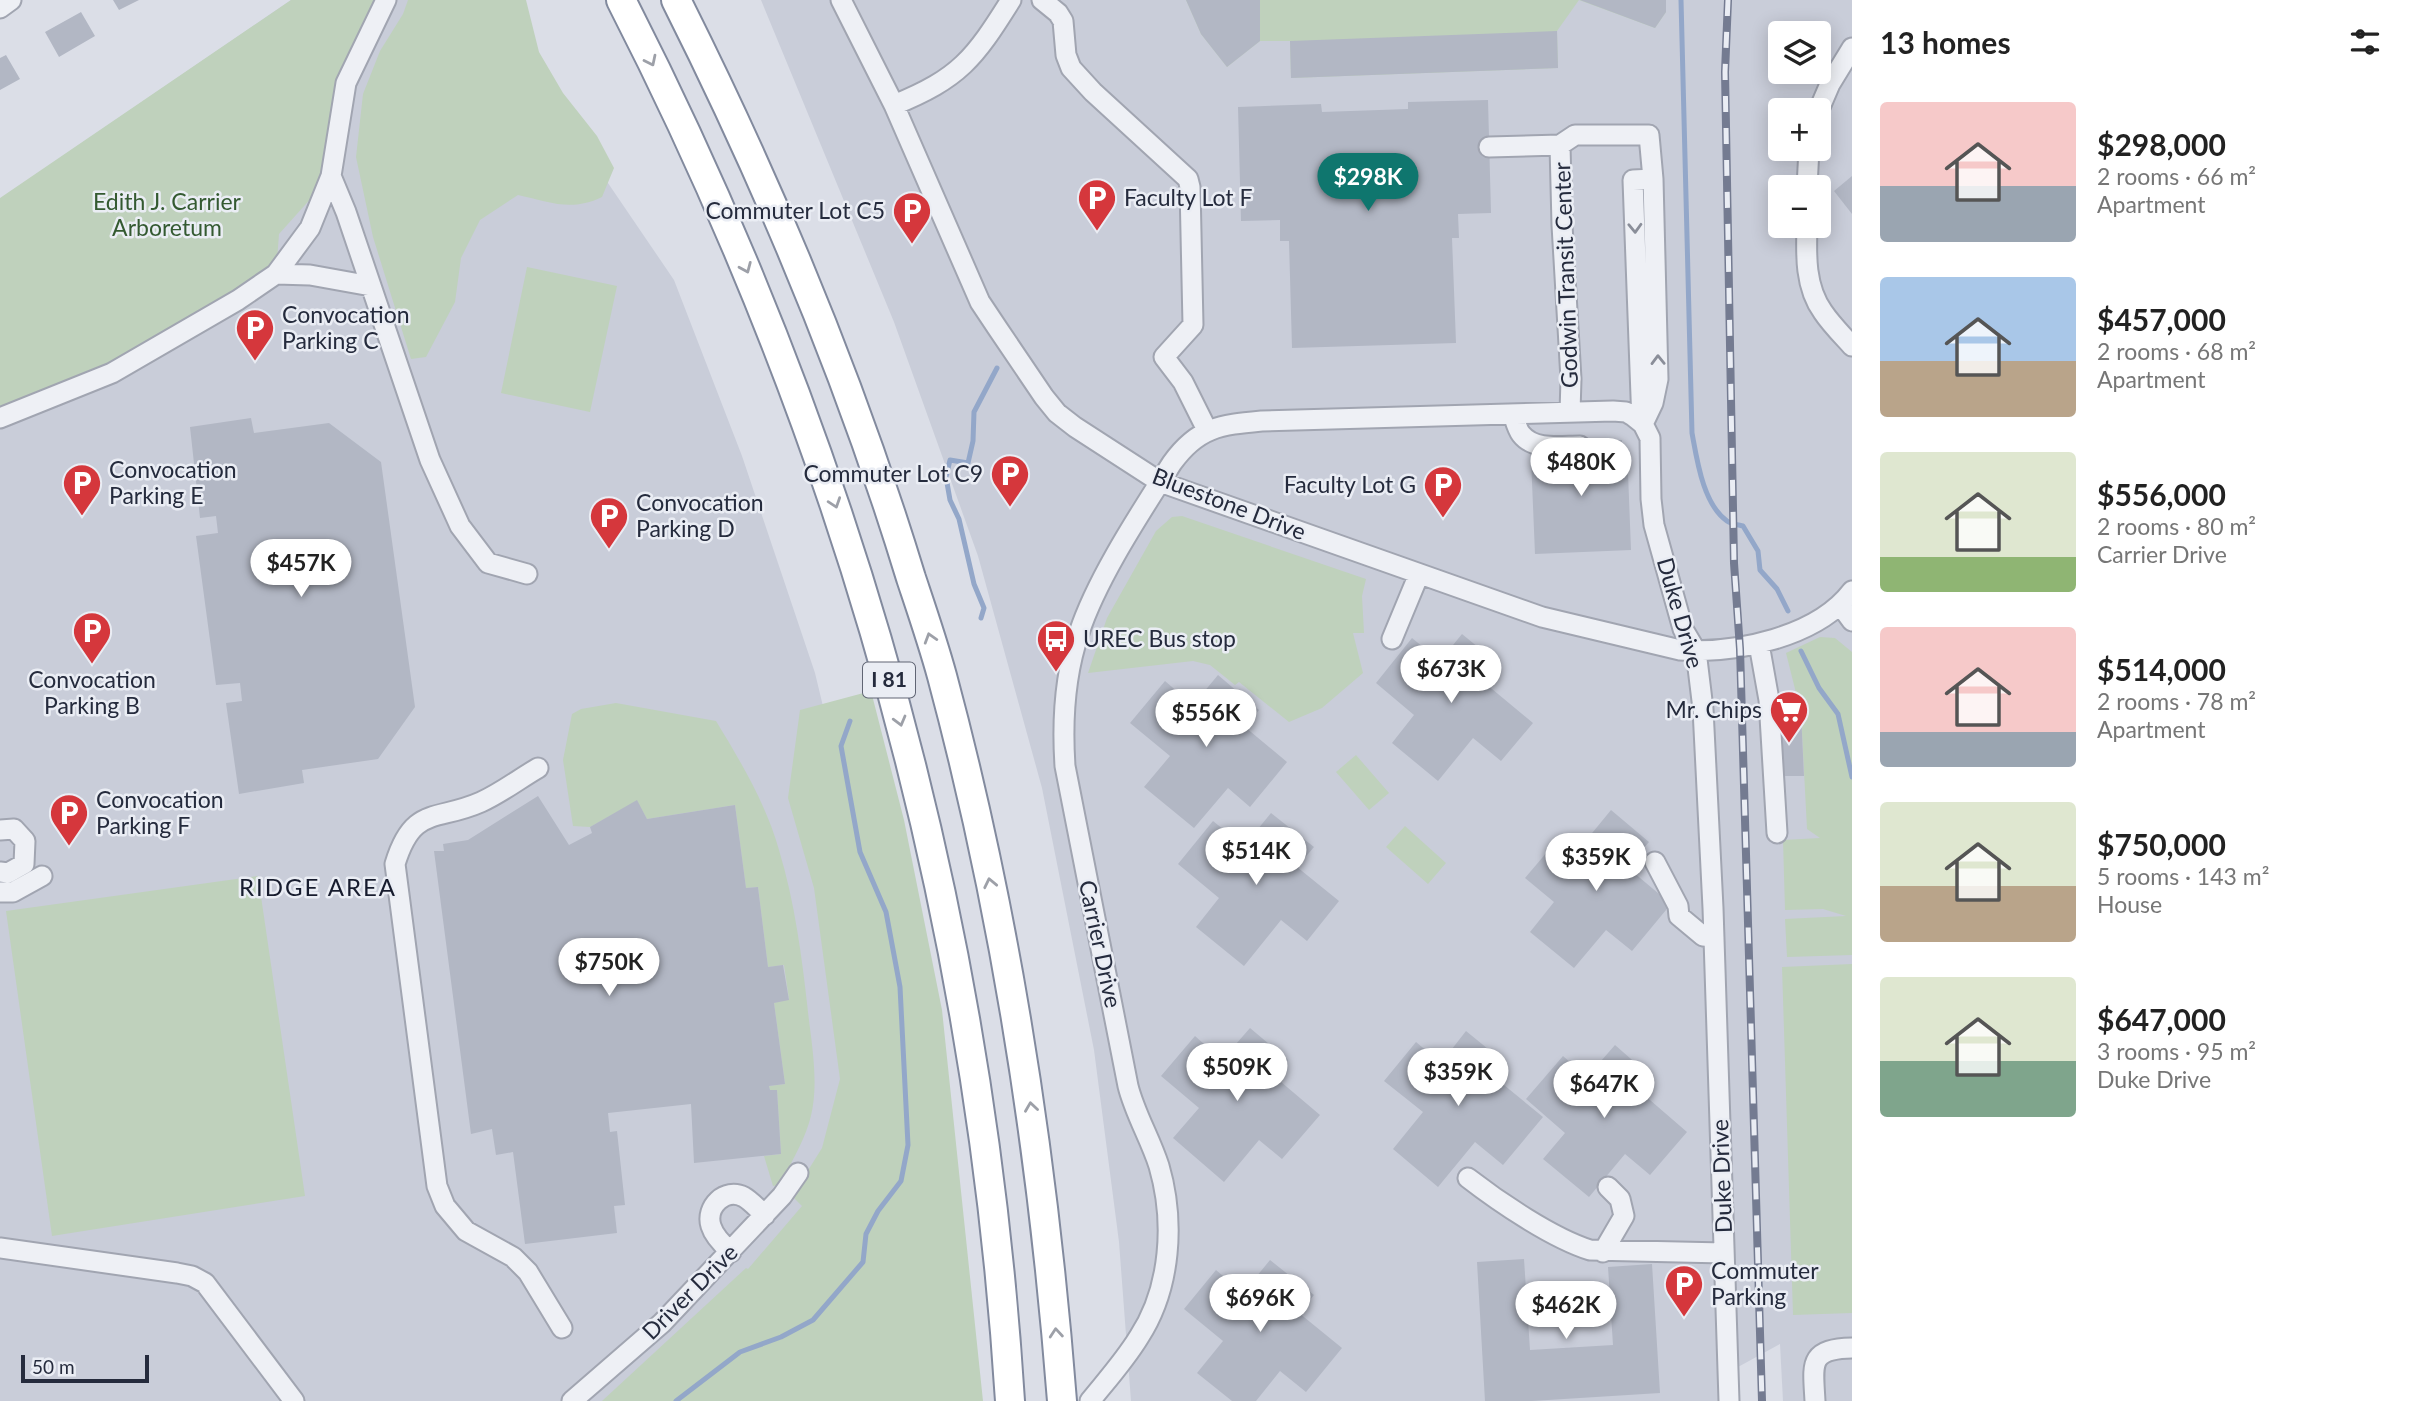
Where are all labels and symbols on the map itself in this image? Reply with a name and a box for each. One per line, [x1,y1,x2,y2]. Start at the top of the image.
one-way arrow [643,54,657,66]
pin: $298K [1319,154,1417,213]
street label: Godwin Transit Center [1547,161,1583,388]
parking icon: Faculty Lot F [1076,177,1118,232]
place label: Faculty Lot F [1124,183,1252,211]
park label: Edith J. Carrier Arboretum [93,187,242,241]
parking icon: Commuter Lot C5 [891,190,933,245]
place label: Commuter Lot C5 [705,196,885,224]
one-way arrow [1627,223,1642,234]
one-way arrow [738,260,752,273]
place label: Convocation Parking C [282,300,410,354]
parking icon: Convocation Parking C [234,307,276,362]
one-way arrow [1650,354,1665,365]
pin: $480K [1532,438,1630,498]
parking icon: Commuter Lot C9 [989,453,1031,508]
place label: Convocation Parking E [109,455,237,509]
place label: Commuter Lot C9 [803,459,983,487]
street label: Bluestone Drive [1149,461,1310,545]
parking icon: Convocation Parking E [61,462,103,517]
parking icon: Faculty Lot G [1422,464,1464,519]
place label: Faculty Lot G [1284,470,1416,498]
place label: Convocation Parking D [636,488,764,542]
parking icon: Convocation Parking D [588,495,630,550]
one-way arrow [827,497,841,509]
pin: $457K [252,540,350,599]
street label: Duke Drive [1652,554,1710,671]
parking icon: Convocation Parking B [71,610,113,665]
bus stop icon: UREC Bus stop [1035,618,1077,673]
place label: UREC Bus stop [1083,624,1236,652]
one-way arrow [924,633,939,645]
pin: $673K [1402,646,1500,705]
road number: I 81 [863,662,915,698]
place label: Convocation Parking B [28,665,156,719]
supermarket icon: Mr. Chips [1768,689,1810,744]
pin: $556K [1157,690,1255,749]
place label: Mr. Chips [1665,695,1762,723]
one-way arrow [892,715,907,727]
place label: Convocation Parking F [96,785,224,839]
parking icon: Convocation Parking F [48,792,90,847]
pin: $514K [1207,828,1305,887]
pin: $359K [1547,834,1645,893]
district label: RIDGE AREA [239,872,397,901]
one-way arrow [984,877,999,889]
street label: Carrier Drive [1074,877,1128,1010]
pin: $750K [560,939,658,998]
pin: $509K [1188,1044,1286,1103]
pin: $359K [1409,1048,1507,1108]
pin: $647K [1555,1060,1653,1120]
one-way arrow [1024,1101,1039,1113]
street label: Duke Drive [1705,1119,1737,1234]
street label: Driver Drive [636,1238,743,1345]
place label: Commuter Parking [1711,1256,1819,1310]
parking icon: Commuter Parking [1663,1263,1705,1318]
pin: $696K [1211,1274,1309,1334]
pin: $462K [1517,1282,1615,1341]
one-way arrow [1049,1327,1064,1338]
scale bar [21,1352,149,1384]

